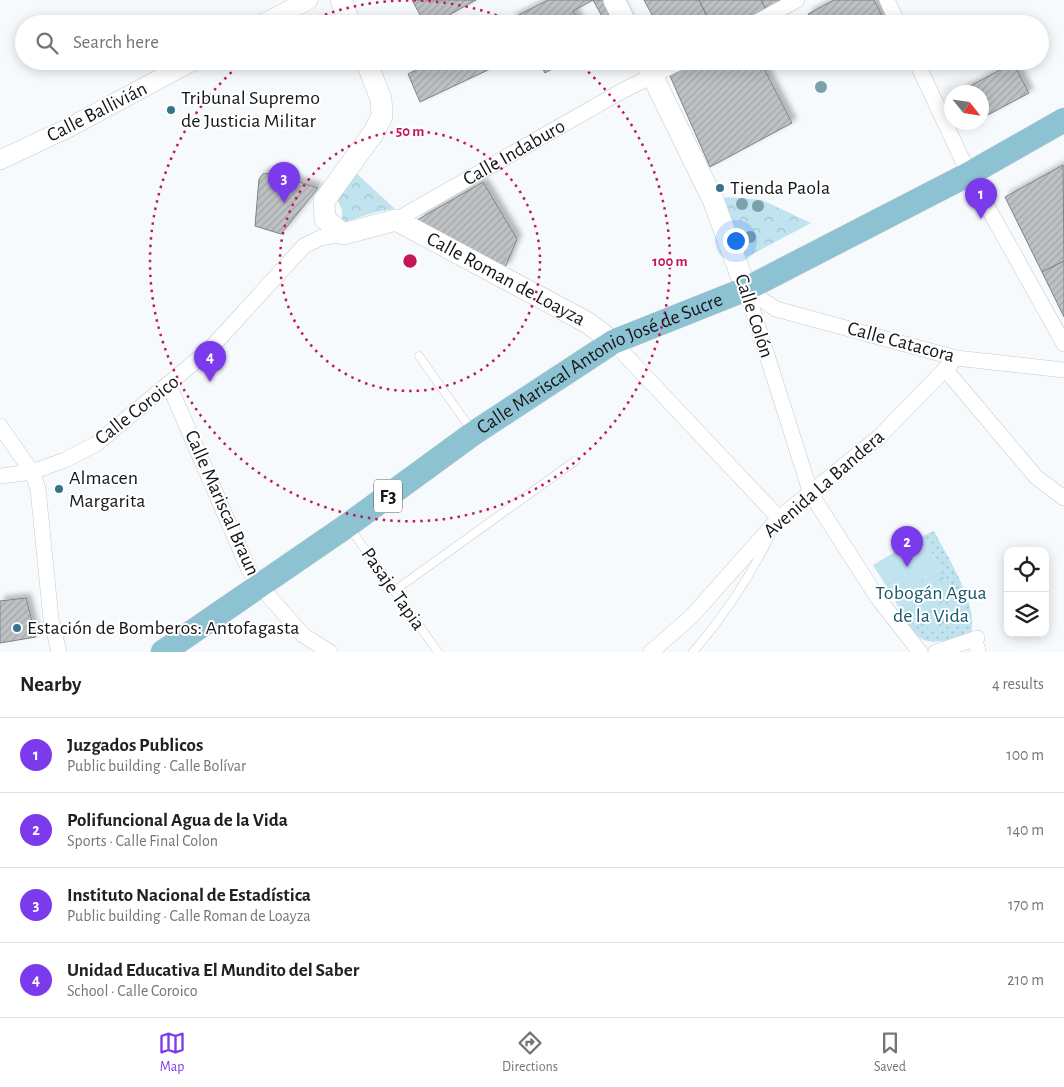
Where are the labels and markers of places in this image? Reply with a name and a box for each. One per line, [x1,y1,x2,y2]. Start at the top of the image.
place label: Tribunal Supremo de Justicia Militar [181,88,320,131]
marker: Tribunal Supremo de Justicia Militar [165,104,177,116]
pin: 3 [268,162,300,203]
place label: Tienda Paola [730,178,830,198]
pin: 1 [965,178,997,219]
marker: Tienda Paola [714,182,726,194]
centre of rings [401,252,419,270]
pin: 4 [194,341,226,382]
place label: Almacen Margarita [69,468,146,511]
marker: Almacen Margarita [53,483,65,495]
pin: 2 [891,526,923,567]
place label: Estación de Bomberos: Antofagasta [27,618,300,638]
marker: Estación de Bomberos: Antofagasta [11,622,23,634]

